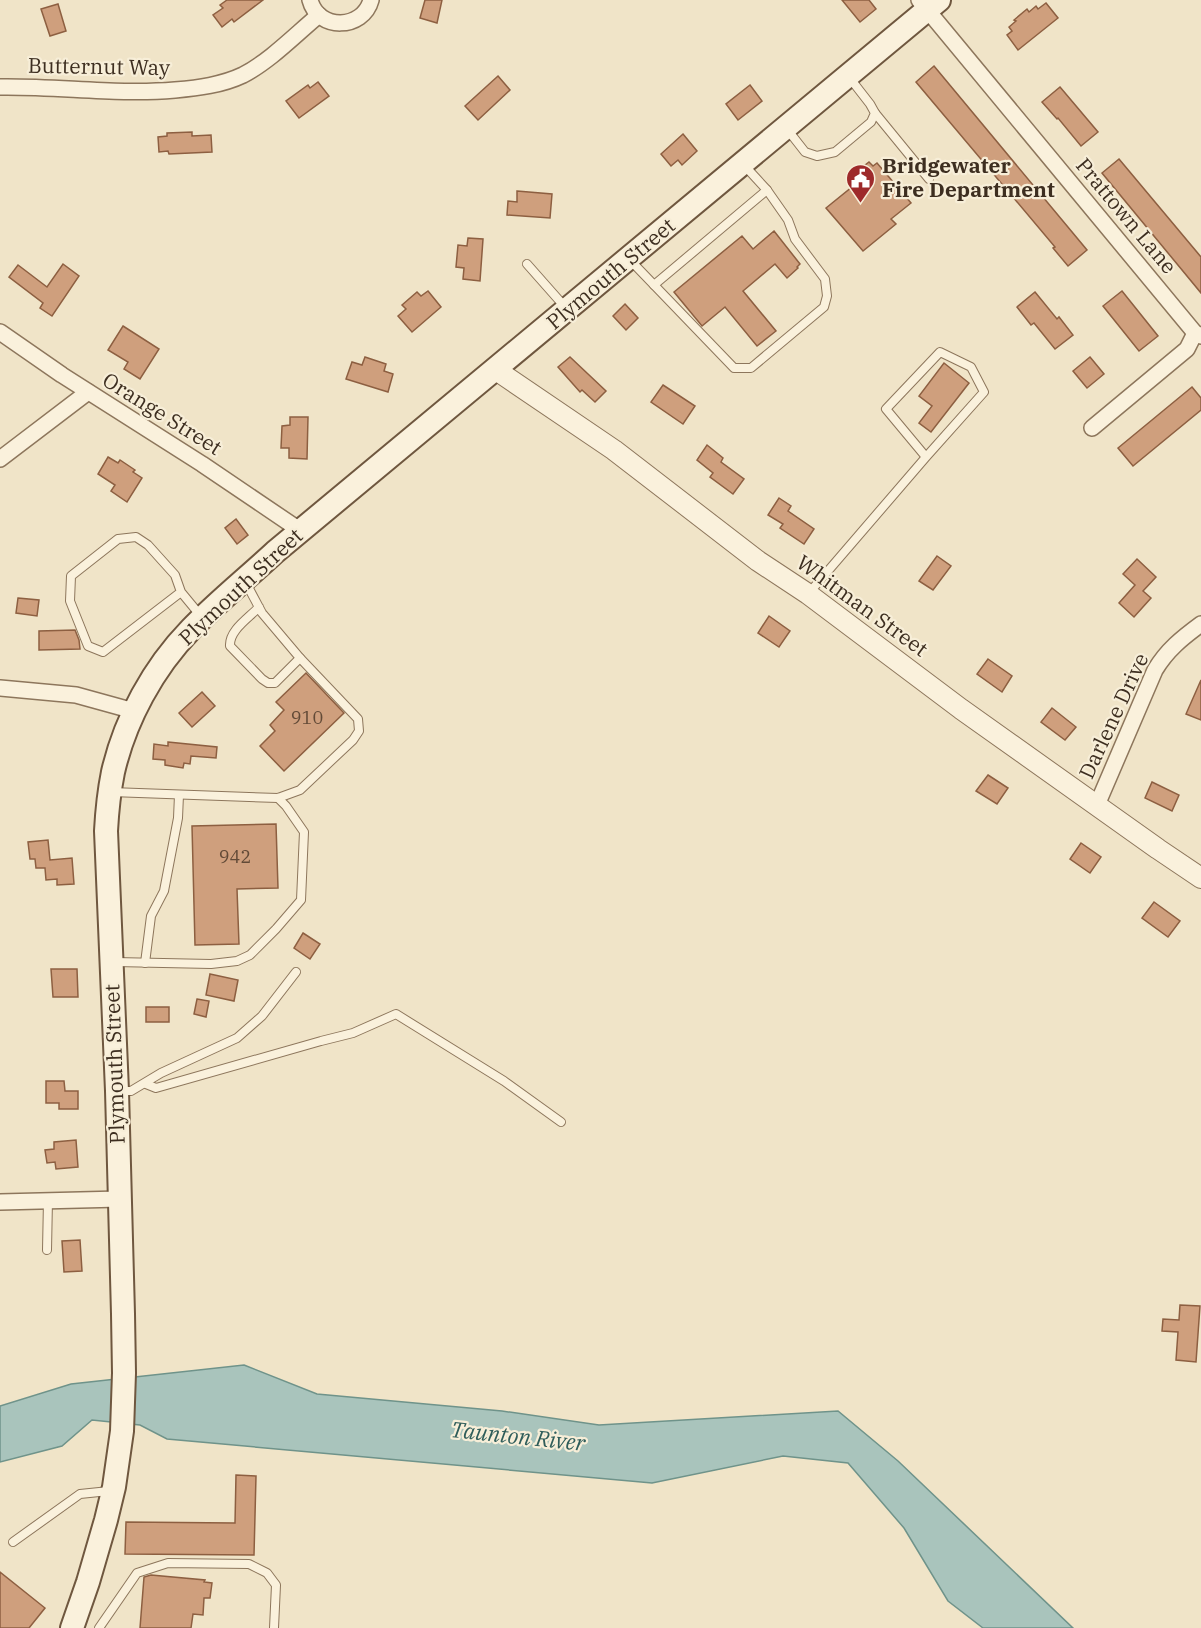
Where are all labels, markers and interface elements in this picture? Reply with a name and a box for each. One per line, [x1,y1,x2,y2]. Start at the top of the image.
street label: Butternut Way [28,51,171,81]
place label: Bridgewater Fire Department [882,151,1055,203]
street label: Prattown Lane [1070,152,1183,279]
public building icon: Bridgewater Fire Department [845,162,877,204]
street label: Plymouth Street [540,211,681,335]
street label: Orange Street [98,365,227,461]
street label: Plymouth Street [172,522,308,651]
street label: Whitman Street [791,548,934,662]
street label: Darlene Drive [1072,648,1154,783]
house number: 910 [291,706,323,729]
house number: 942 [219,845,251,868]
street label: Plymouth Street [97,984,131,1144]
water label: Taunton River [449,1414,588,1457]

